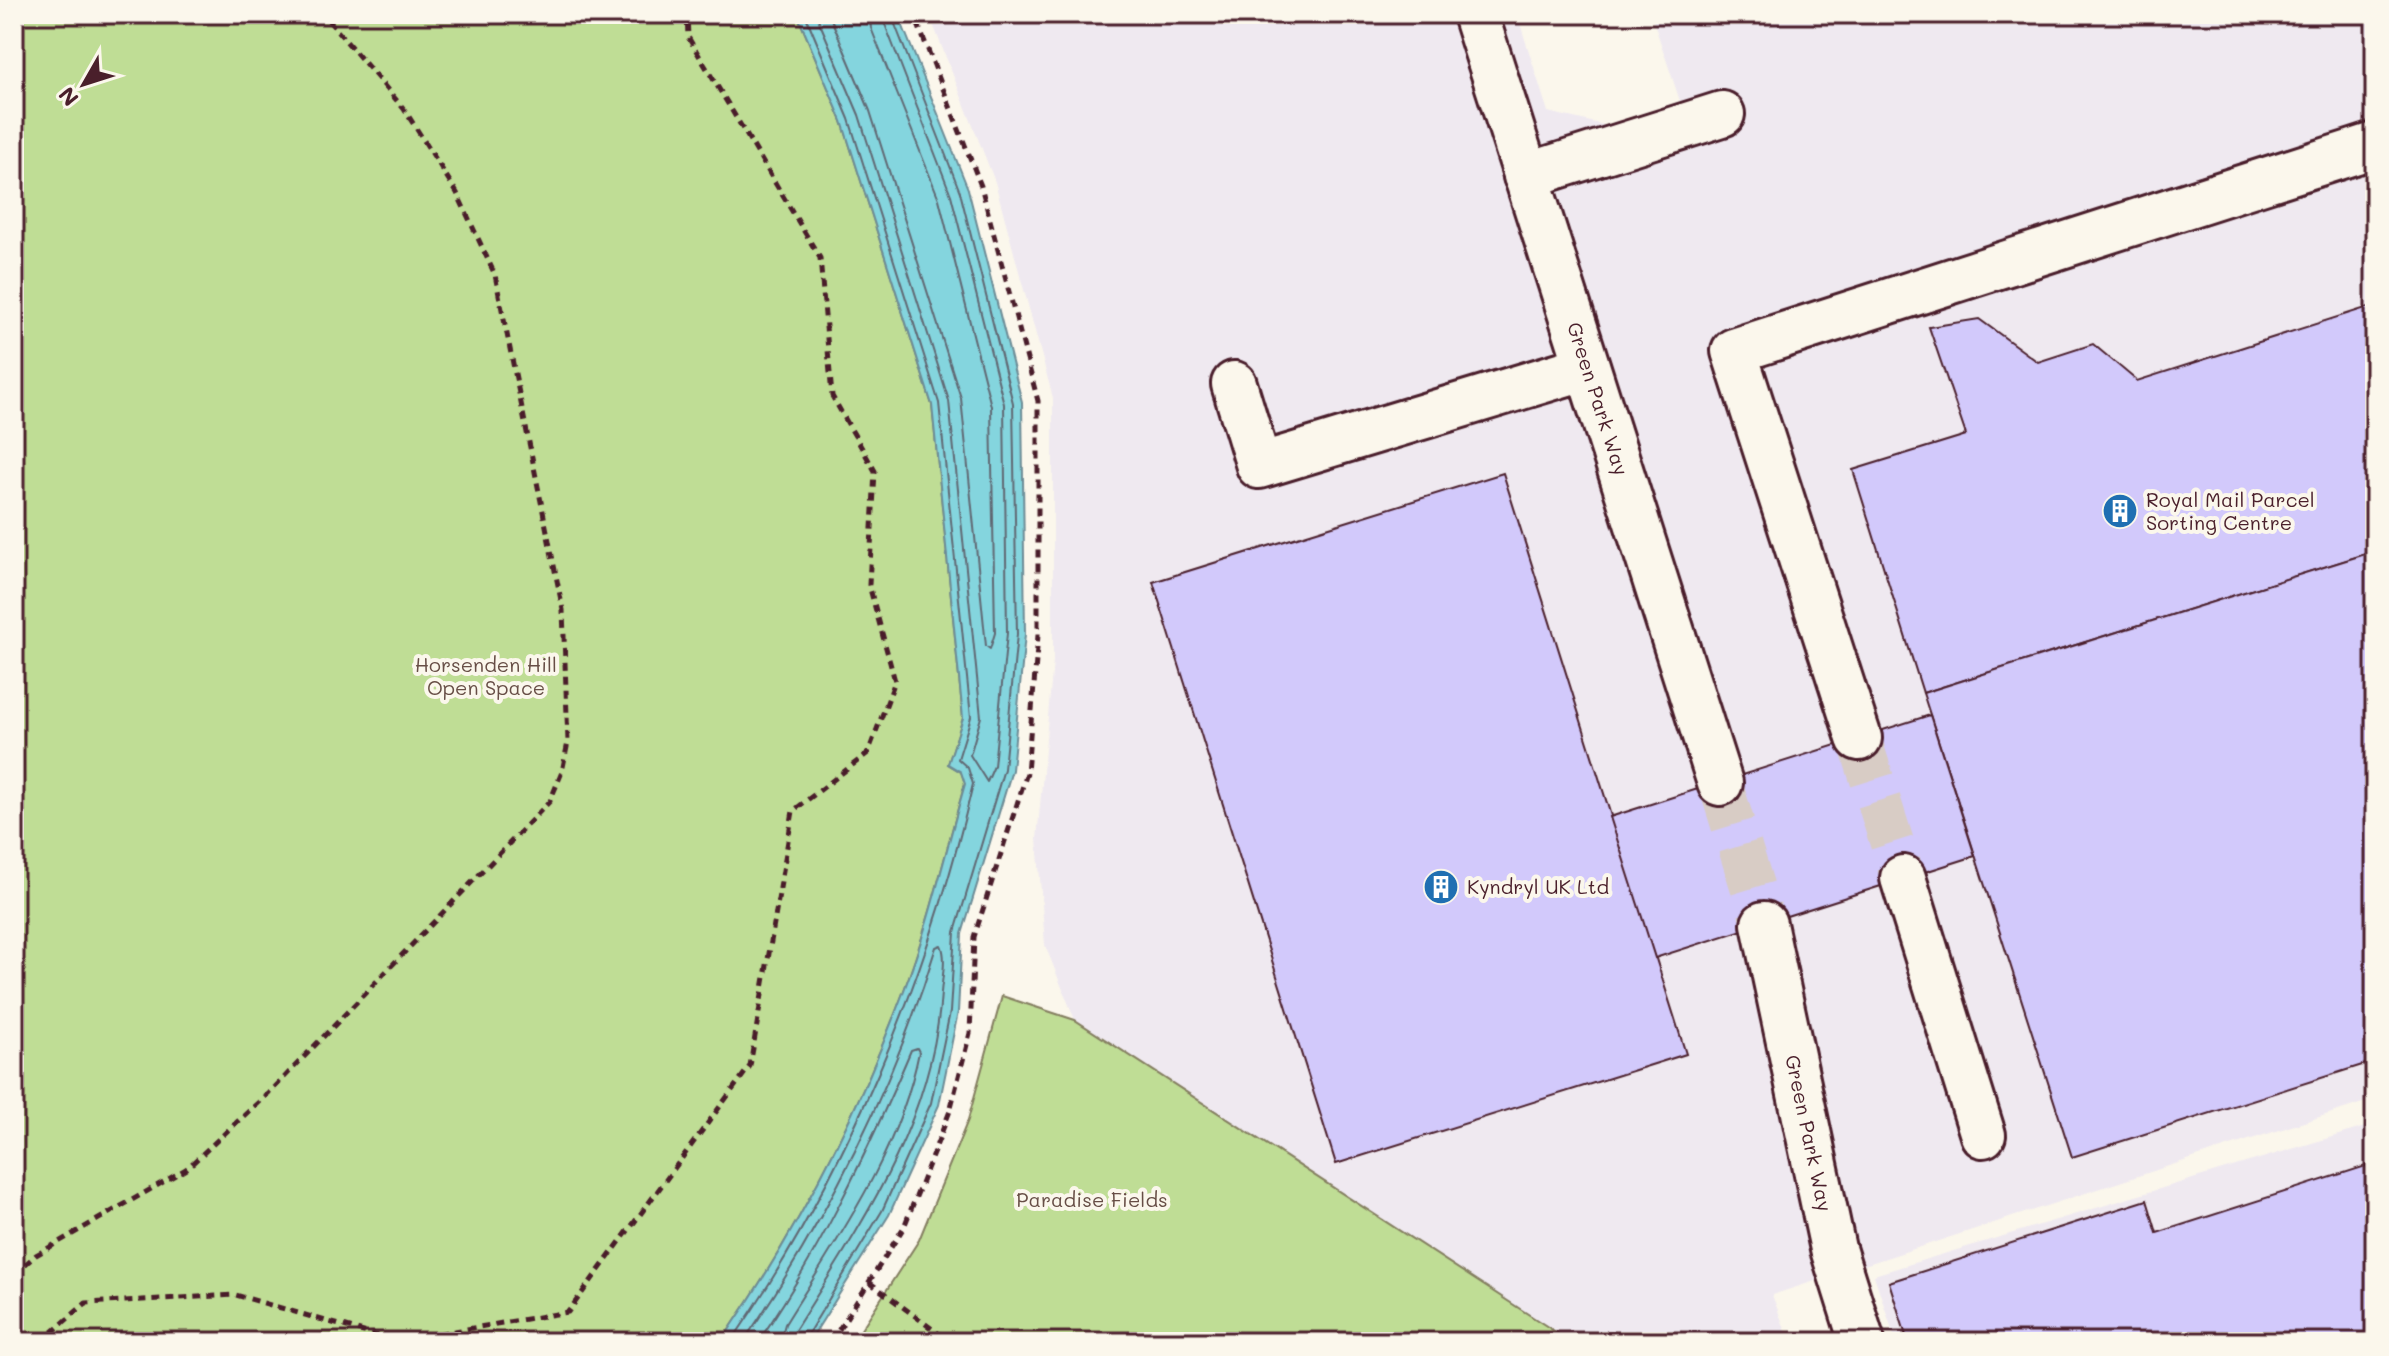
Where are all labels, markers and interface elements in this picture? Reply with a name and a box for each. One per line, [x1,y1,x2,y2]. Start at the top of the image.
north arrow [44,44,124,124]
text: N [52,81,85,113]
street label: Green Park Way [1562,319,1635,479]
place label: Royal Mail Parcel Sorting Centre [2146,486,2315,535]
building icon: Royal Mail Parcel Sorting Centre [2101,492,2139,530]
park label: Horsenden Hill Open Space [415,651,557,700]
building icon: Kyndryl UK Ltd [1422,868,1460,906]
place label: Kyndryl UK Ltd [1467,873,1609,899]
street label: Green Park Way [1780,1052,1839,1214]
park label: Paradise Fields [1016,1186,1168,1212]

